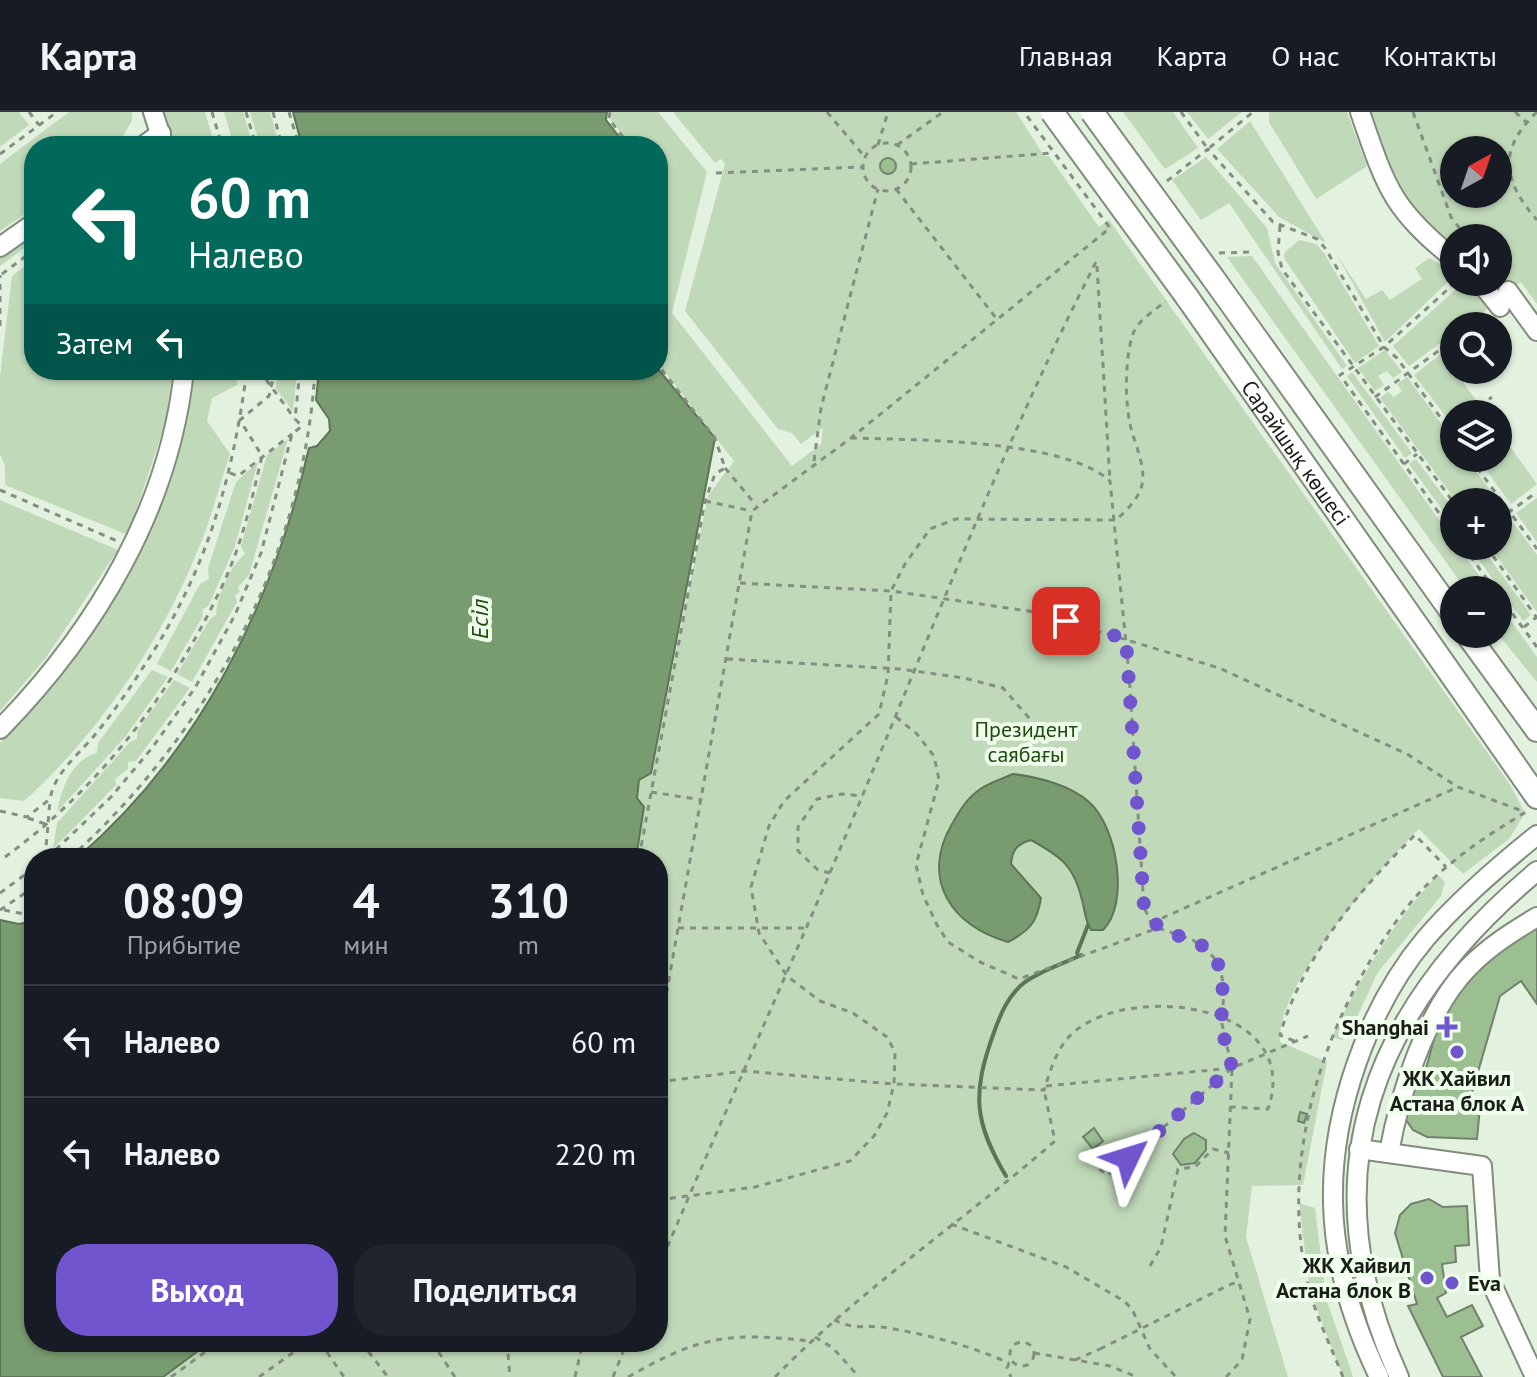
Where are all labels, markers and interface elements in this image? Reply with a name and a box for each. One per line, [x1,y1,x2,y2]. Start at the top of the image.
text: Карта [40,31,137,80]
text: Главная [1019,37,1113,74]
text: Карта [1157,37,1227,74]
text: О нас [1271,37,1340,74]
text: Контакты [1384,37,1497,74]
north arrow [1440,136,1512,208]
map controls [1440,136,1512,648]
text: 60 m [188,161,311,233]
icon: left [56,168,160,272]
button: sound [1440,224,1512,296]
text: Налево [188,231,304,278]
button: search [1440,312,1512,384]
icon: left [149,320,193,364]
text: Затем [56,323,133,362]
street label: Сарайшық көшесі [1235,375,1356,531]
button: layers [1440,400,1512,472]
button: + [1440,488,1512,560]
button: − [1440,576,1512,648]
pin [1032,587,1100,655]
water label: Есіл [464,599,495,639]
icon: arrive [1044,599,1088,643]
park label: Президент саябағы [974,715,1078,768]
text: 08:09 [123,869,245,931]
text: 4 [352,869,380,931]
text: 310 [487,869,569,931]
text: Прибытие [127,928,241,961]
text: мин [344,928,389,961]
text: m [518,928,539,961]
place label: Shanghai [1342,1013,1429,1041]
marker: Shanghai [1436,1016,1458,1038]
icon: left [56,1019,100,1063]
text: Налево [124,1022,220,1061]
text: 60 m [571,1022,636,1061]
marker: ЖК Хайвил Астана блок А [1448,1043,1466,1061]
place label: ЖК Хайвил Астана блок А [1390,1064,1525,1117]
position arrow [1086,1116,1170,1200]
icon: left [56,1131,100,1175]
text: Налево [124,1134,220,1173]
text: 220 m [555,1134,636,1173]
button: Выход [56,1244,338,1336]
button: Поделиться [354,1244,636,1336]
place label: ЖК Хайвил Астана блок B [1276,1251,1411,1304]
marker: ЖК Хайвил Астана блок B [1418,1269,1436,1287]
place label: Eva [1468,1269,1501,1297]
marker: Eva [1443,1274,1461,1292]

